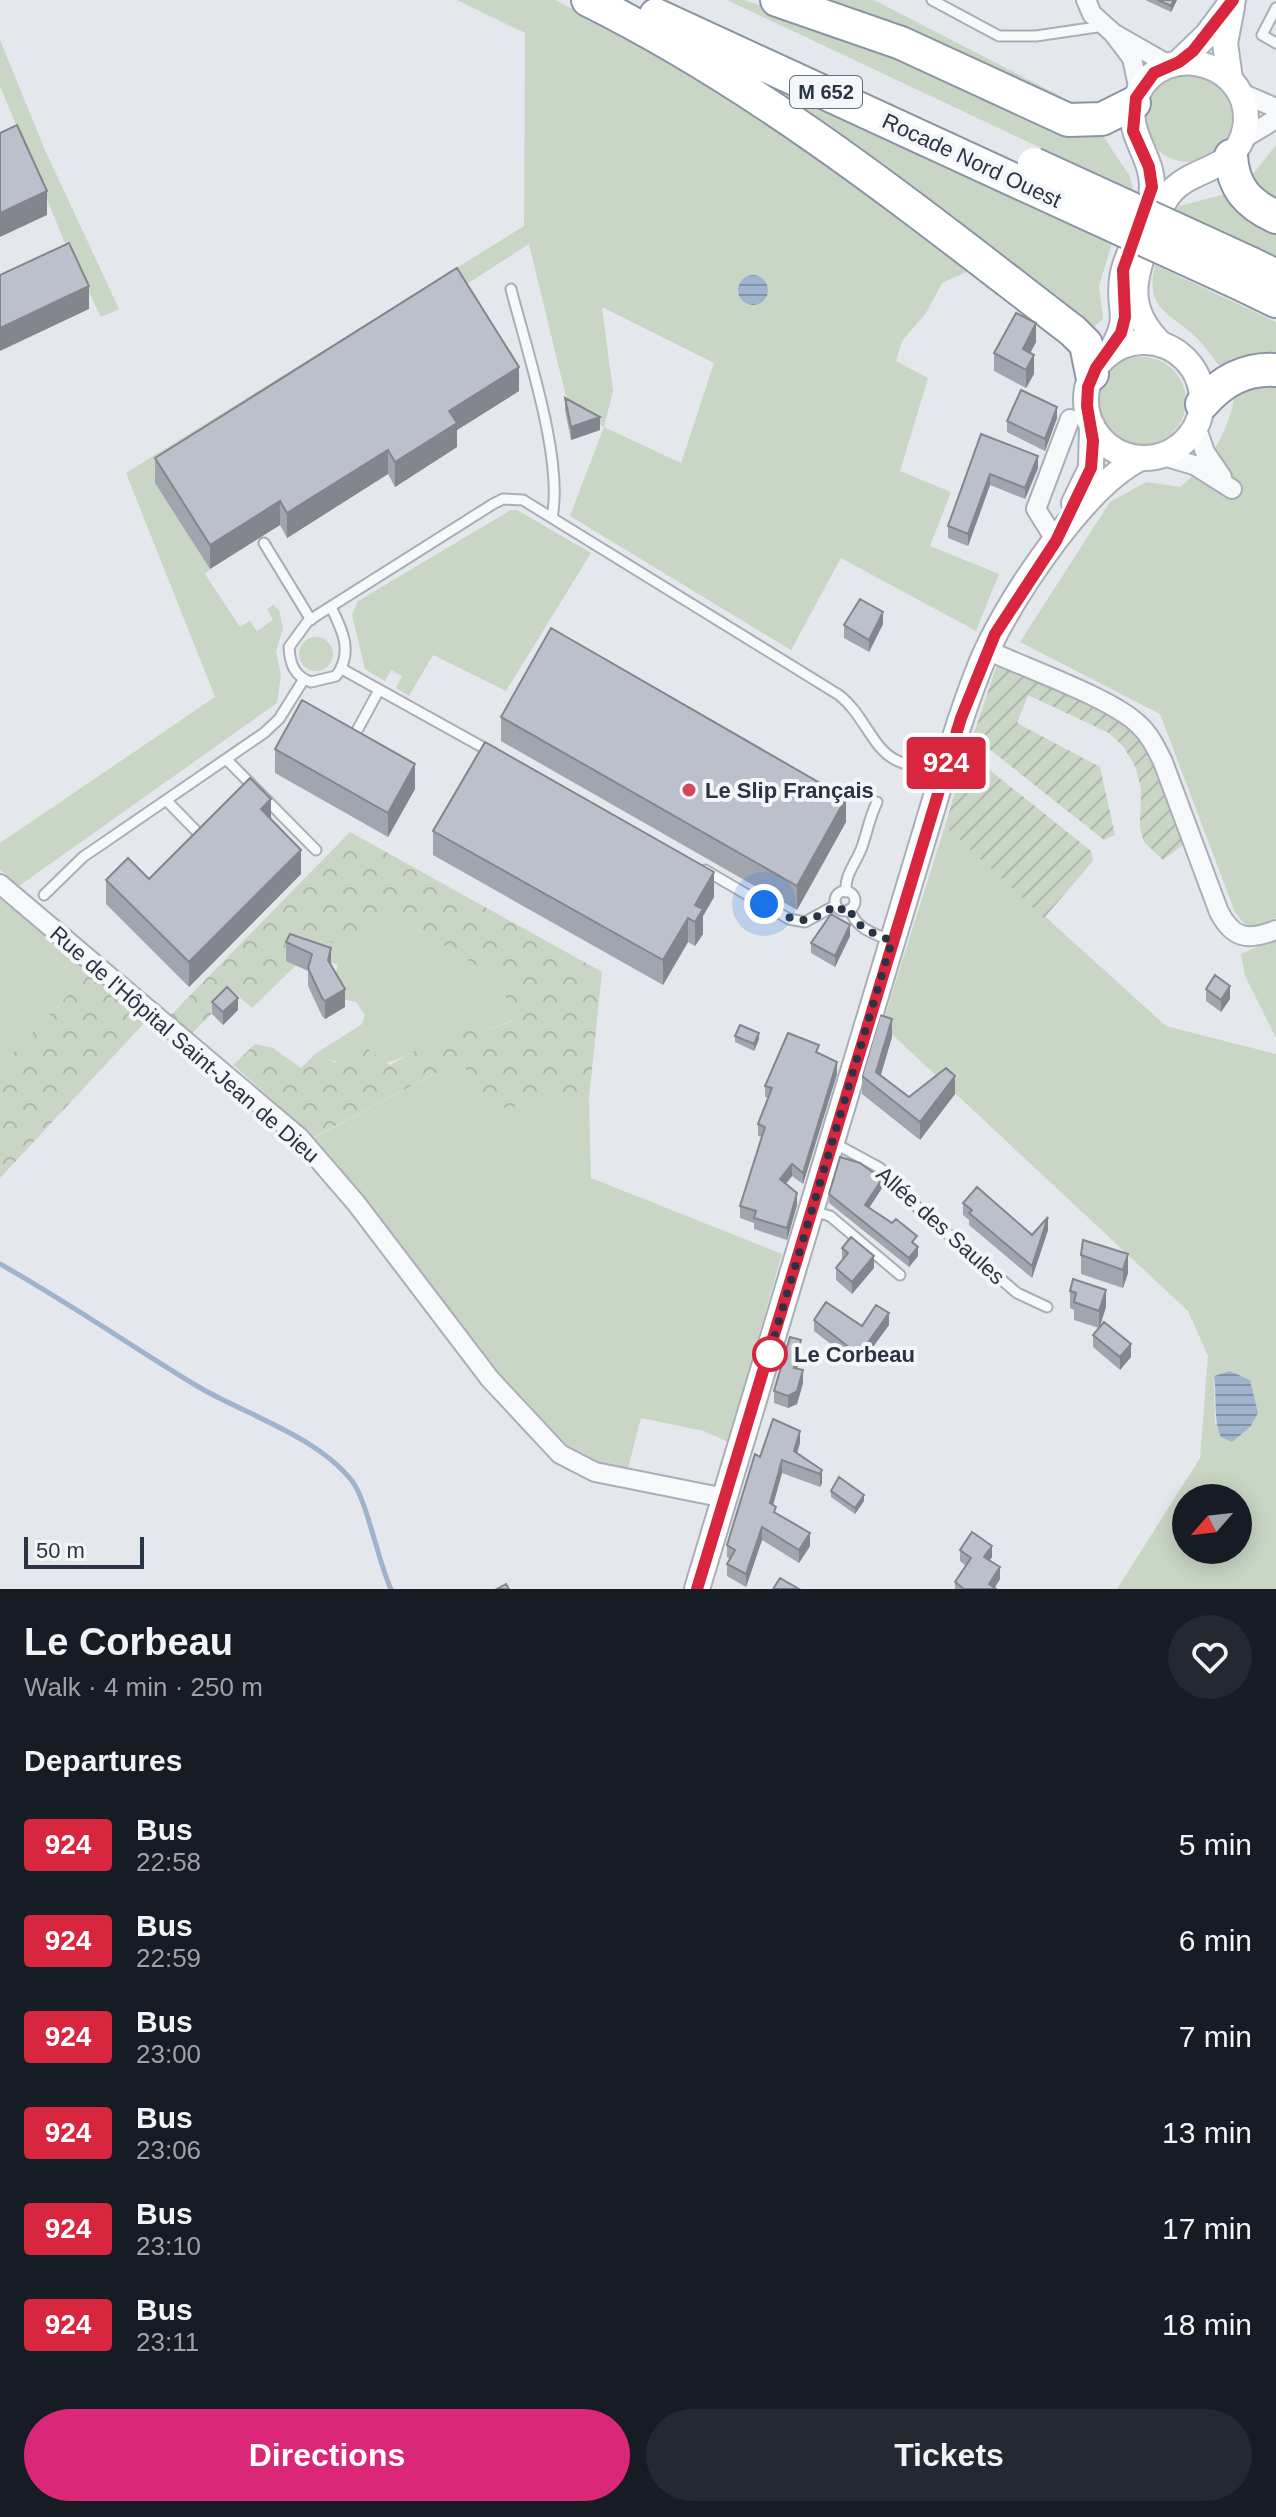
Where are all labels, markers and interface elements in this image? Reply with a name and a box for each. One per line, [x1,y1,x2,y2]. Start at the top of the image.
road number: M 652 [790,76,862,108]
street label: Rocade Nord Ouest [878,108,1065,213]
line badge: 924 [900,737,992,789]
text: 924 [923,747,969,778]
place label: Le Slip Français [705,778,874,803]
marker: Le Slip Français [680,781,698,799]
your location [744,884,784,924]
street label: Rue de l'Hôpital Saint-Jean de Dieu [45,921,324,1168]
street label: Allée des Saules [871,1161,1010,1289]
marker: Le Corbeau [753,1337,787,1371]
place label: Le Corbeau [794,1342,915,1367]
north arrow [1172,1484,1252,1564]
map controls [1172,1484,1252,1564]
scale bar [24,1533,144,1569]
text: 50 m [36,1538,85,1563]
button: heart [1168,1615,1252,1699]
text: Le Corbeau [24,1621,233,1663]
text: Walk · 4 min · 250 m [24,1672,263,1702]
text: Departures [24,1744,182,1777]
text: Bus [136,1813,193,1846]
text: 5 min [1179,1828,1252,1861]
text: 924 [45,1829,91,1860]
text: 22:58 [136,1847,201,1877]
text: Bus [136,1909,193,1942]
text: 6 min [1179,1924,1252,1957]
text: 924 [45,1925,91,1956]
text: 22:59 [136,1943,201,1973]
text: Bus [136,2005,193,2038]
text: 7 min [1179,2020,1252,2053]
text: 924 [45,2021,91,2052]
text: 23:00 [136,2039,201,2069]
text: Bus [136,2101,193,2134]
text: 13 min [1162,2116,1252,2149]
text: 924 [45,2117,91,2148]
text: 23:06 [136,2135,201,2165]
text: Bus [136,2197,193,2230]
text: 17 min [1162,2212,1252,2245]
text: 924 [45,2213,91,2244]
text: 23:10 [136,2231,201,2261]
text: Bus [136,2293,193,2326]
text: 18 min [1162,2308,1252,2341]
text: 924 [45,2309,91,2340]
text: 23:11 [136,2327,199,2357]
button: Directions [24,2409,630,2501]
button: Tickets [646,2409,1252,2501]

